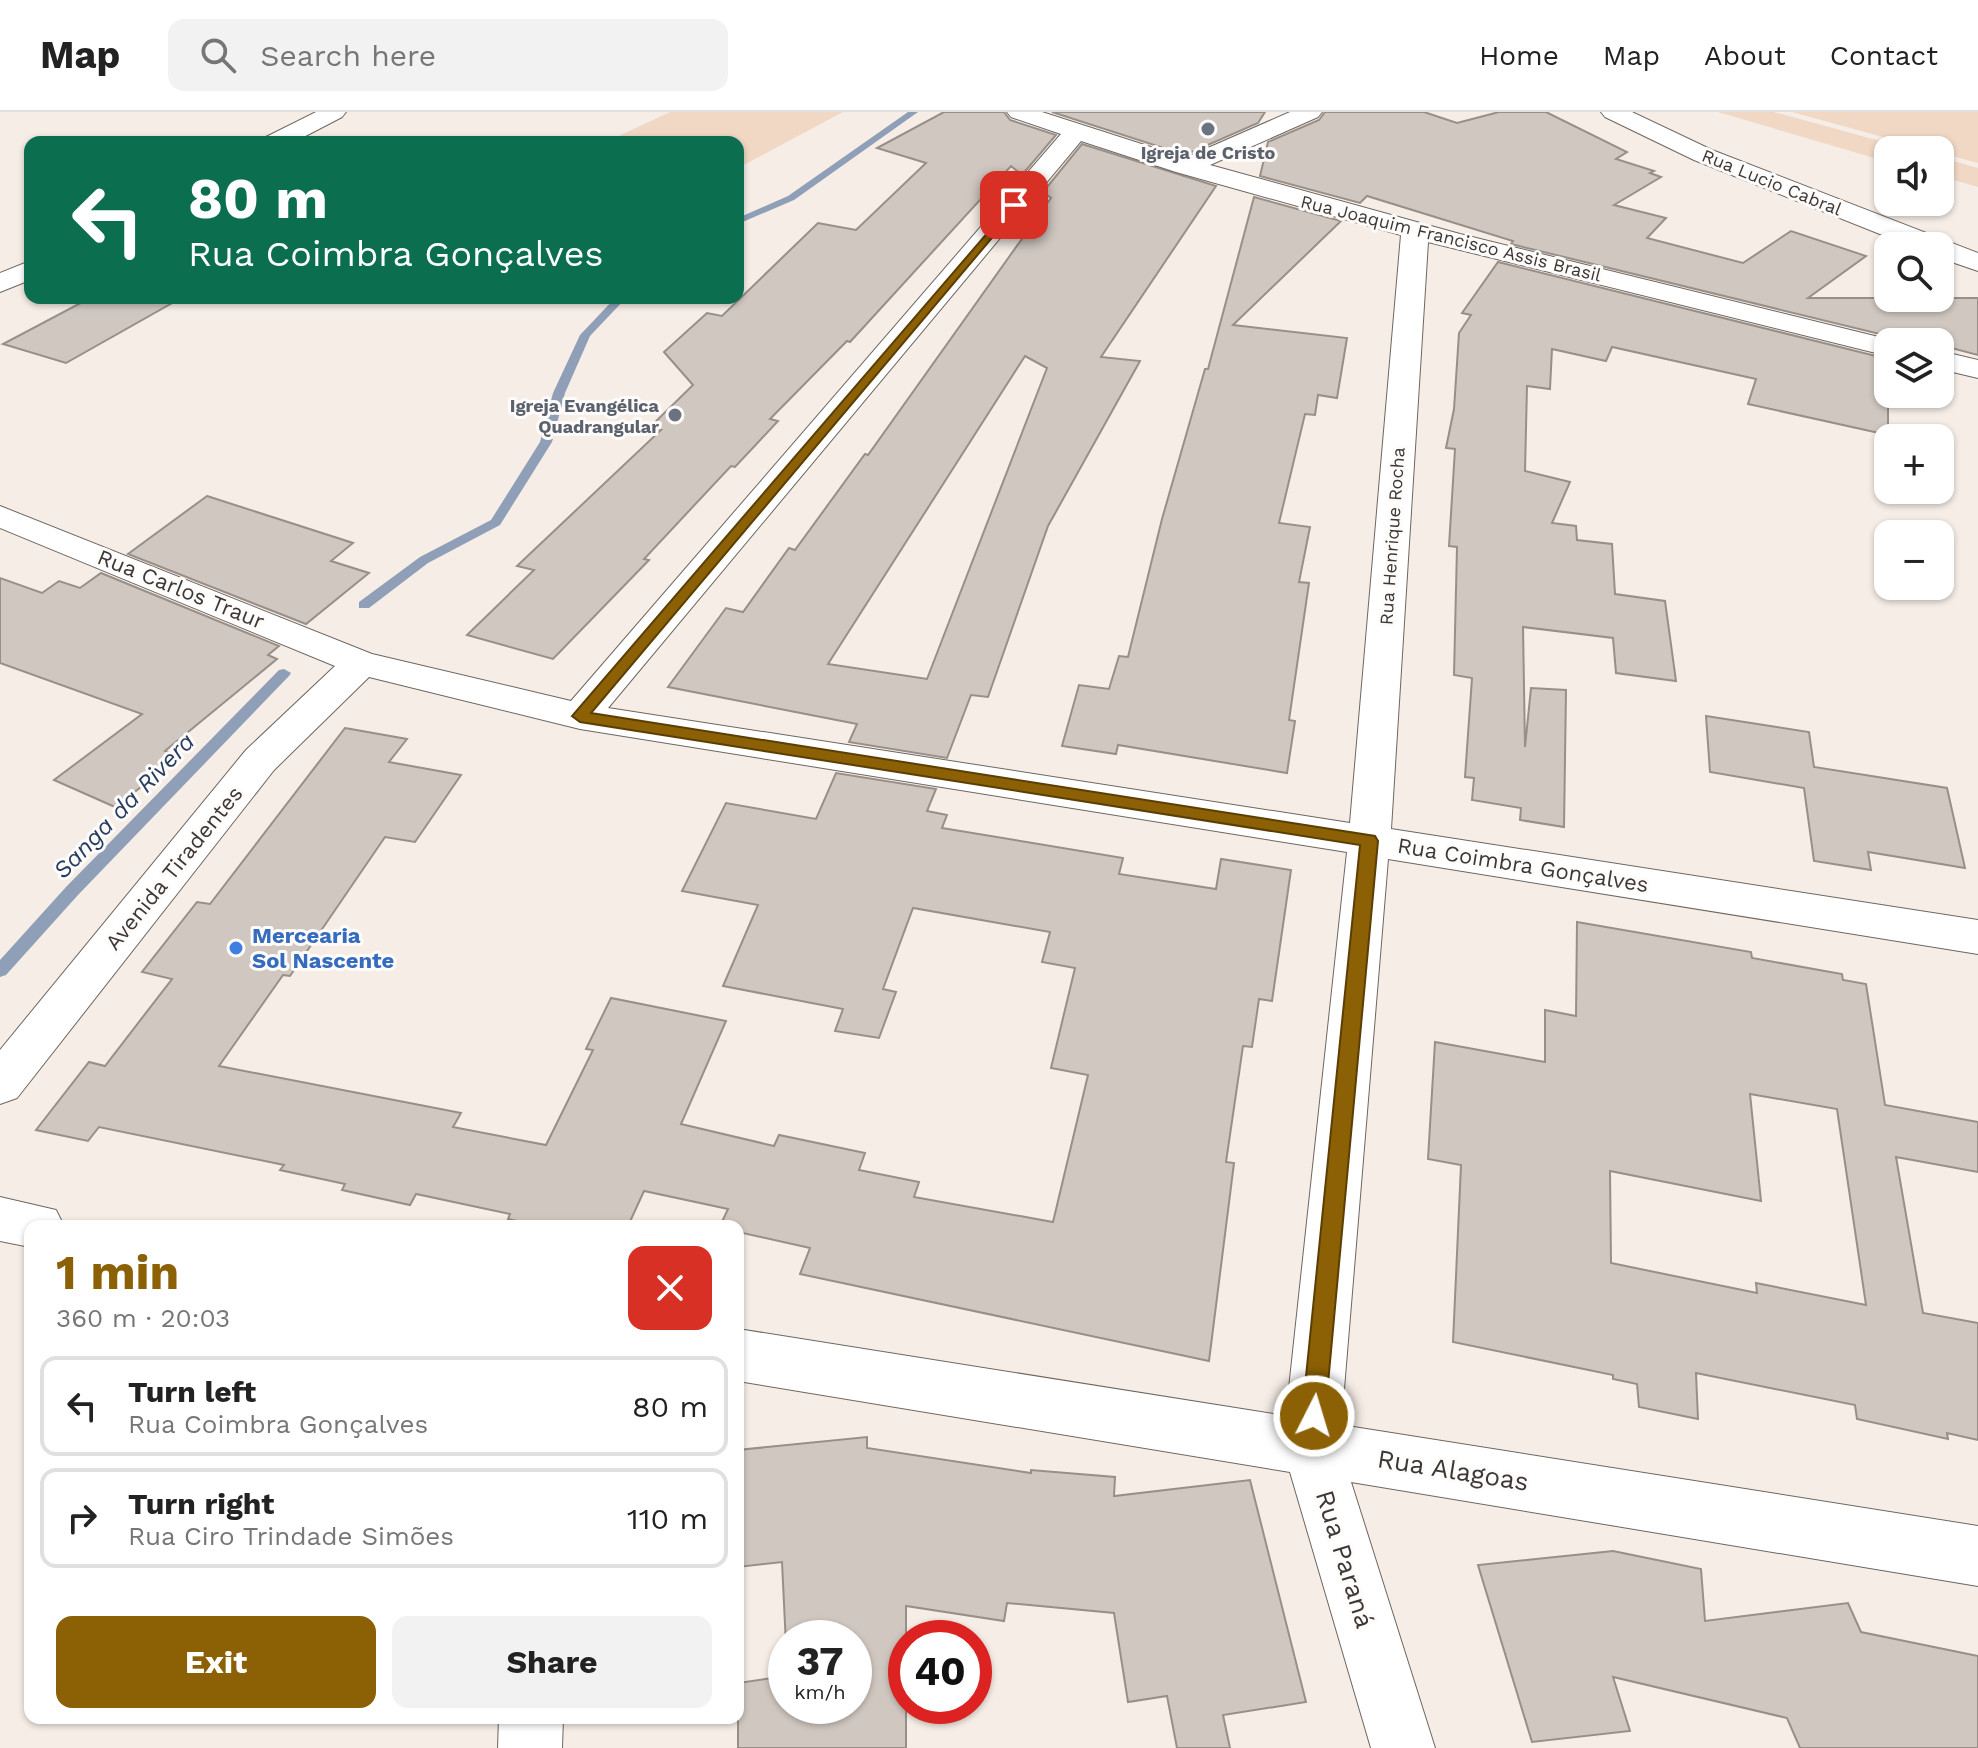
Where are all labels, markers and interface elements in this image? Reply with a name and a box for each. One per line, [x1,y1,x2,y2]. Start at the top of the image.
search box [168,19,728,91]
text: Map [40,33,120,77]
icon: search [196,33,240,77]
text: Search here [260,38,436,73]
text: Home [1479,39,1559,72]
text: Map [1603,39,1660,72]
text: About [1704,39,1786,72]
text: Contact [1830,39,1938,72]
marker: Igreja de Cristo [1199,120,1217,138]
map controls [1874,136,1954,600]
button: sound [1874,136,1954,216]
place label: Igreja de Cristo [1141,142,1276,163]
street label: Rua Lucio Cabral [1699,144,1845,220]
text: 80 m [188,166,328,232]
icon: left [56,168,160,272]
pin [980,171,1048,239]
icon: arrive [992,183,1036,227]
street label: Rua Joaquim Francisco Assis Brasil [1298,190,1604,286]
button: search [1874,232,1954,312]
text: Rua Coimbra Gonçalves [188,233,604,275]
button: layers [1874,328,1954,408]
place label: Igreja Evangélica Quadrangular [510,395,660,437]
marker: Igreja Evangélica Quadrangular [666,406,684,424]
button: + [1874,424,1954,504]
street label: Rua Henrique Rocha [1375,446,1409,626]
button: − [1874,520,1954,600]
street label: Rua Carlos Traur [94,544,268,634]
water label: Sanga da Rivera [48,727,200,884]
street label: Avenida Tiradentes [100,781,248,955]
street label: Rua Coimbra Gonçalves [1396,833,1650,897]
place label: Mercearia Sol Nascente [252,923,394,973]
marker: Mercearia Sol Nascente [227,939,245,957]
text: 1 min [56,1244,179,1301]
button: close [628,1246,712,1330]
text: 360 m · 20:03 [56,1303,230,1333]
text: Turn left [128,1374,256,1409]
position arrow [1272,1374,1356,1458]
icon: left [60,1384,104,1428]
text: 80 m [632,1389,708,1424]
text: Rua Coimbra Gonçalves [128,1409,428,1439]
street label: Rua Alagoas [1375,1443,1531,1497]
text: Turn right [128,1486,274,1521]
street label: Rua Paraná [1310,1487,1380,1632]
icon: right [60,1496,104,1540]
text: 110 m [627,1501,708,1536]
text: Rua Ciro Trindade Simões [128,1521,454,1551]
button: Exit [56,1616,376,1708]
button: Share [392,1616,712,1708]
speed limit sign: 40 [888,1620,992,1724]
text: 37 [797,1638,843,1685]
text: km/h [794,1680,846,1704]

